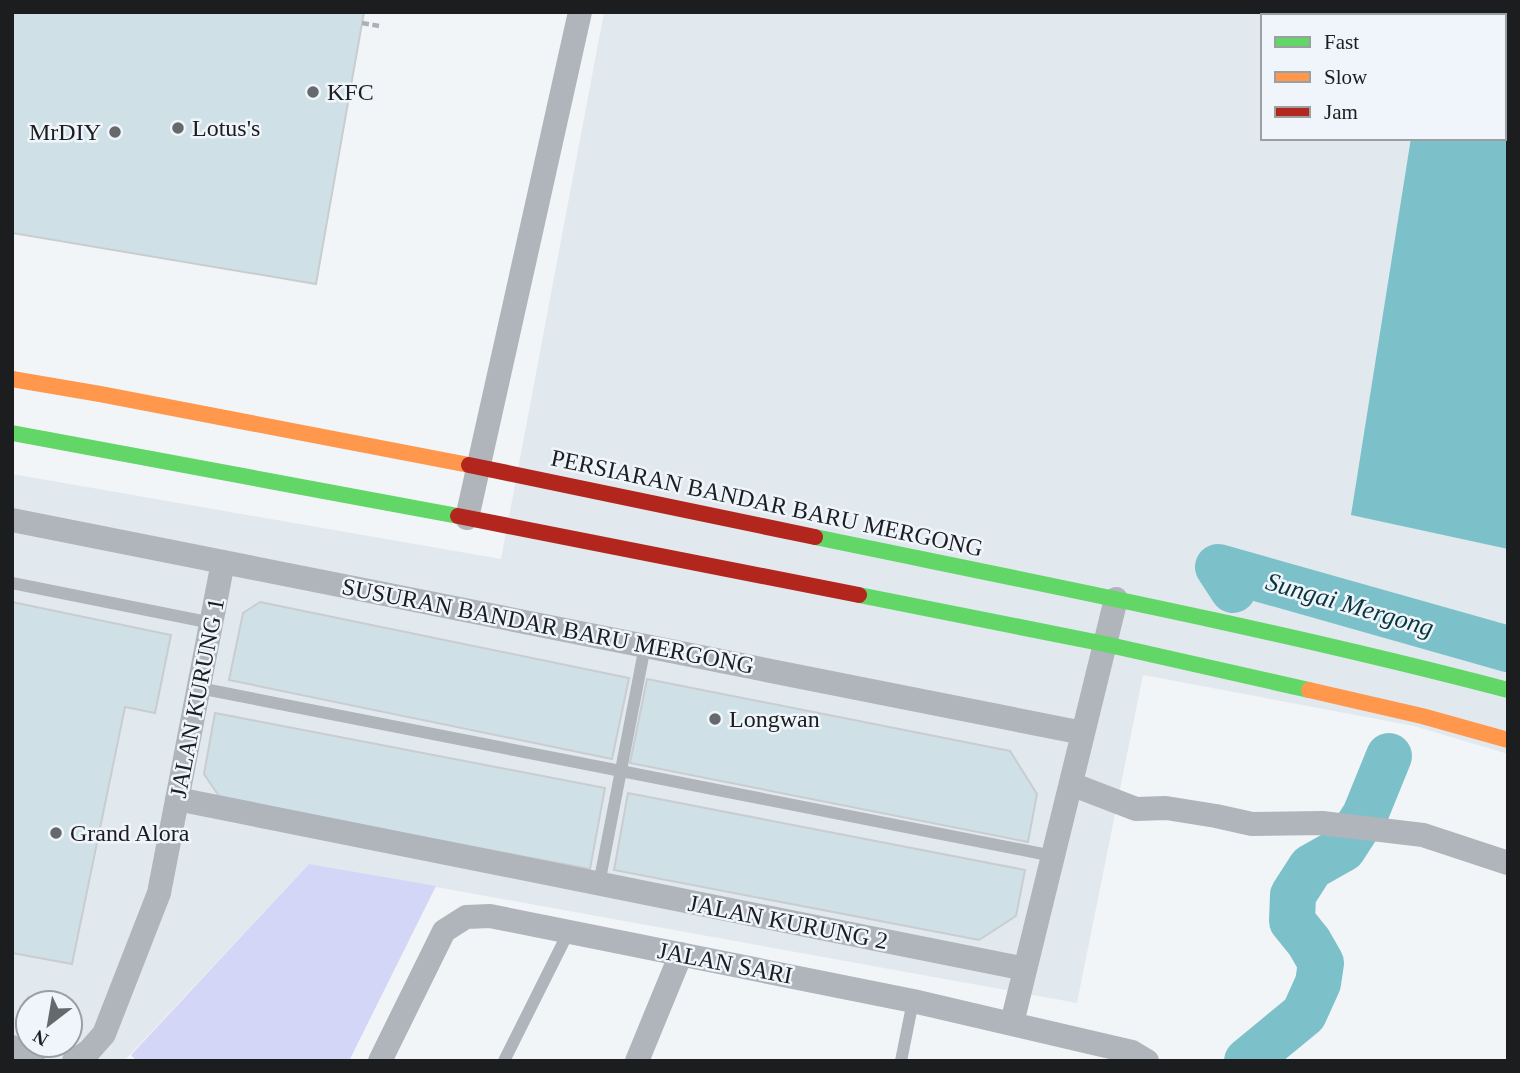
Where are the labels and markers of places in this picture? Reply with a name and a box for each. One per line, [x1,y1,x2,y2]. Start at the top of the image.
place label: KFC [327,79,374,105]
marker: KFC [305,84,321,100]
place label: Lotus's [192,115,260,141]
place label: MrDIY [29,119,101,145]
marker: Lotus's [170,120,186,136]
marker: MrDIY [107,124,123,140]
place label: Longwan [729,706,820,732]
marker: Longwan [707,711,723,727]
place label: Grand Alora [70,820,190,846]
marker: Grand Alora [48,825,64,841]

